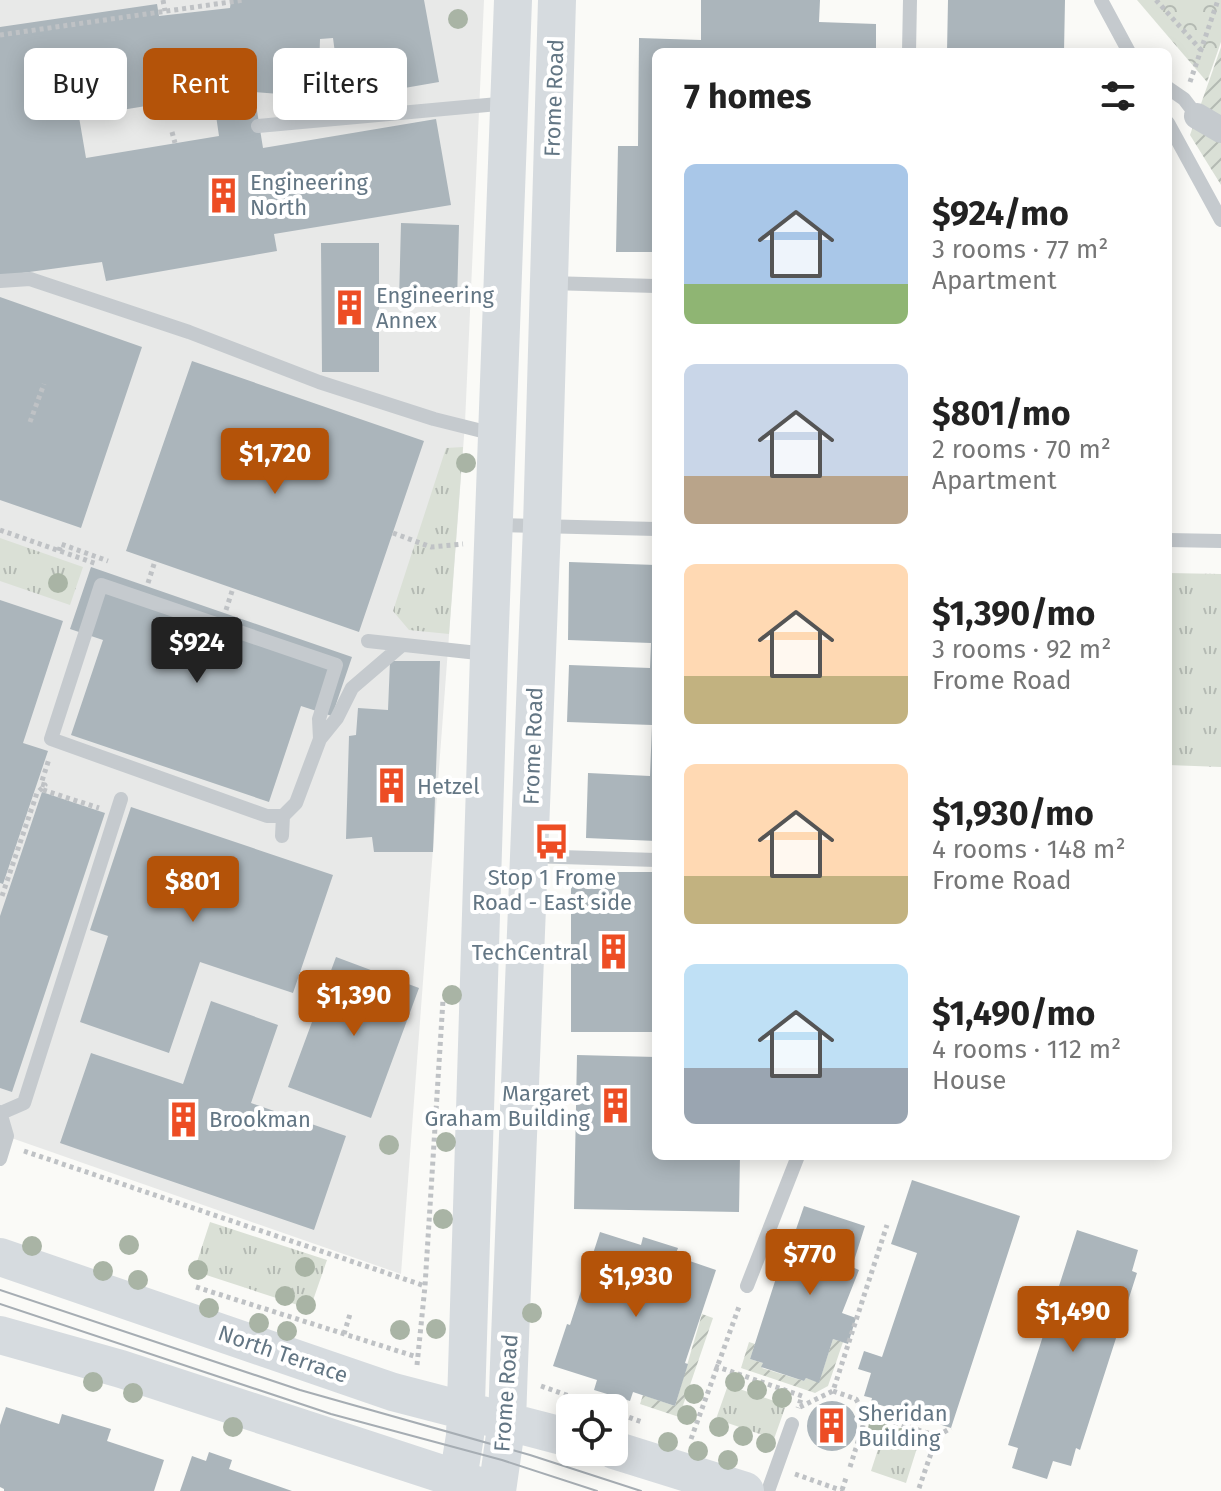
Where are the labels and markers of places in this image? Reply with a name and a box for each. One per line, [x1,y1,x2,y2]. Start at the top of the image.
place label: Engineering North [250,169,369,221]
building icon: Engineering North [205,176,243,214]
place label: Engineering Annex [376,282,495,334]
building icon: Engineering Annex [331,289,369,327]
pin: $1,720 [210,428,340,496]
pin: $924 [150,617,244,685]
building icon: Hetzel [372,767,410,805]
place label: Hetzel [417,773,480,800]
bus stop icon: Stop 1 Frome Road - East side [533,822,571,860]
pin: $801 [146,856,240,924]
place label: Stop 1 Frome Road - East side [472,864,632,916]
building icon: TechCentral [595,933,633,971]
place label: TechCentral [472,939,588,966]
pin: $1,390 [289,970,419,1038]
place label: Margaret Graham Building [424,1080,591,1132]
building icon: Margaret Graham Building [597,1087,635,1125]
building icon: Brookman [164,1100,202,1138]
place label: Brookman [209,1106,311,1133]
pin: $770 [763,1229,857,1297]
pin: $1,930 [571,1251,701,1319]
pin: $1,490 [1008,1286,1138,1354]
place label: Sheridan Building [858,1400,948,1452]
building icon: Sheridan Building [813,1407,851,1445]

